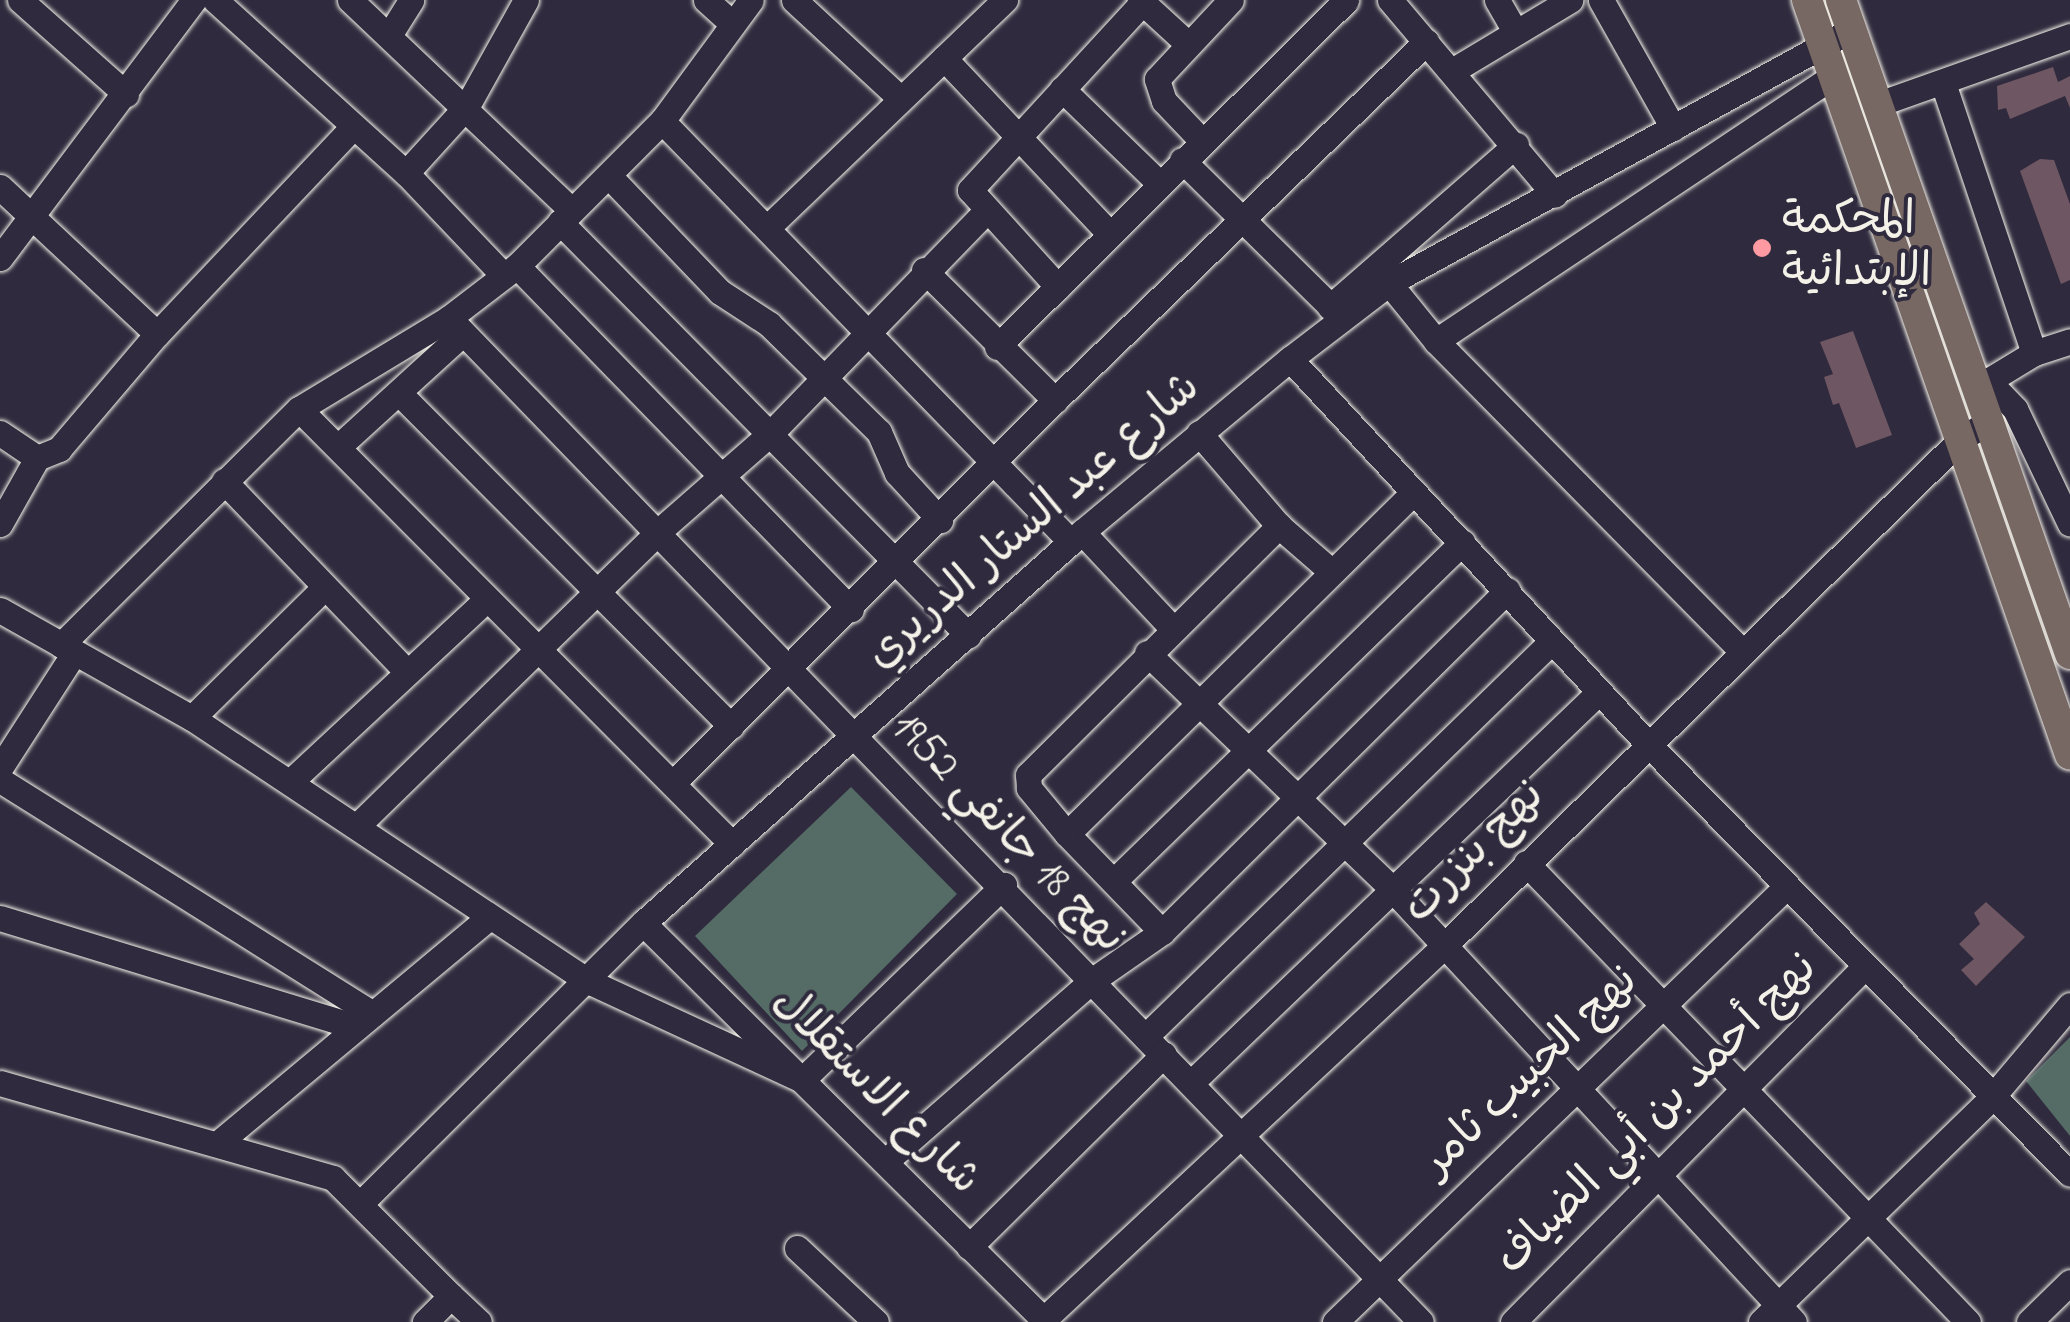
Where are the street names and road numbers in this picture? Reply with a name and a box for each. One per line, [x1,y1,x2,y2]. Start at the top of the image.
street label: شارع عبد الستار الدريري [856,362,1212,682]
street label: نهج 18 جانفي 1952 [878,702,1136,966]
street label: نهج بنزرت [1392,770,1558,936]
street label: نهج أحمد بن أبي الضياف [1486,943,1830,1287]
street label: نهج الحبيب ثامر [1411,956,1651,1190]
street label: شارع الاستقلال [759,976,991,1208]

